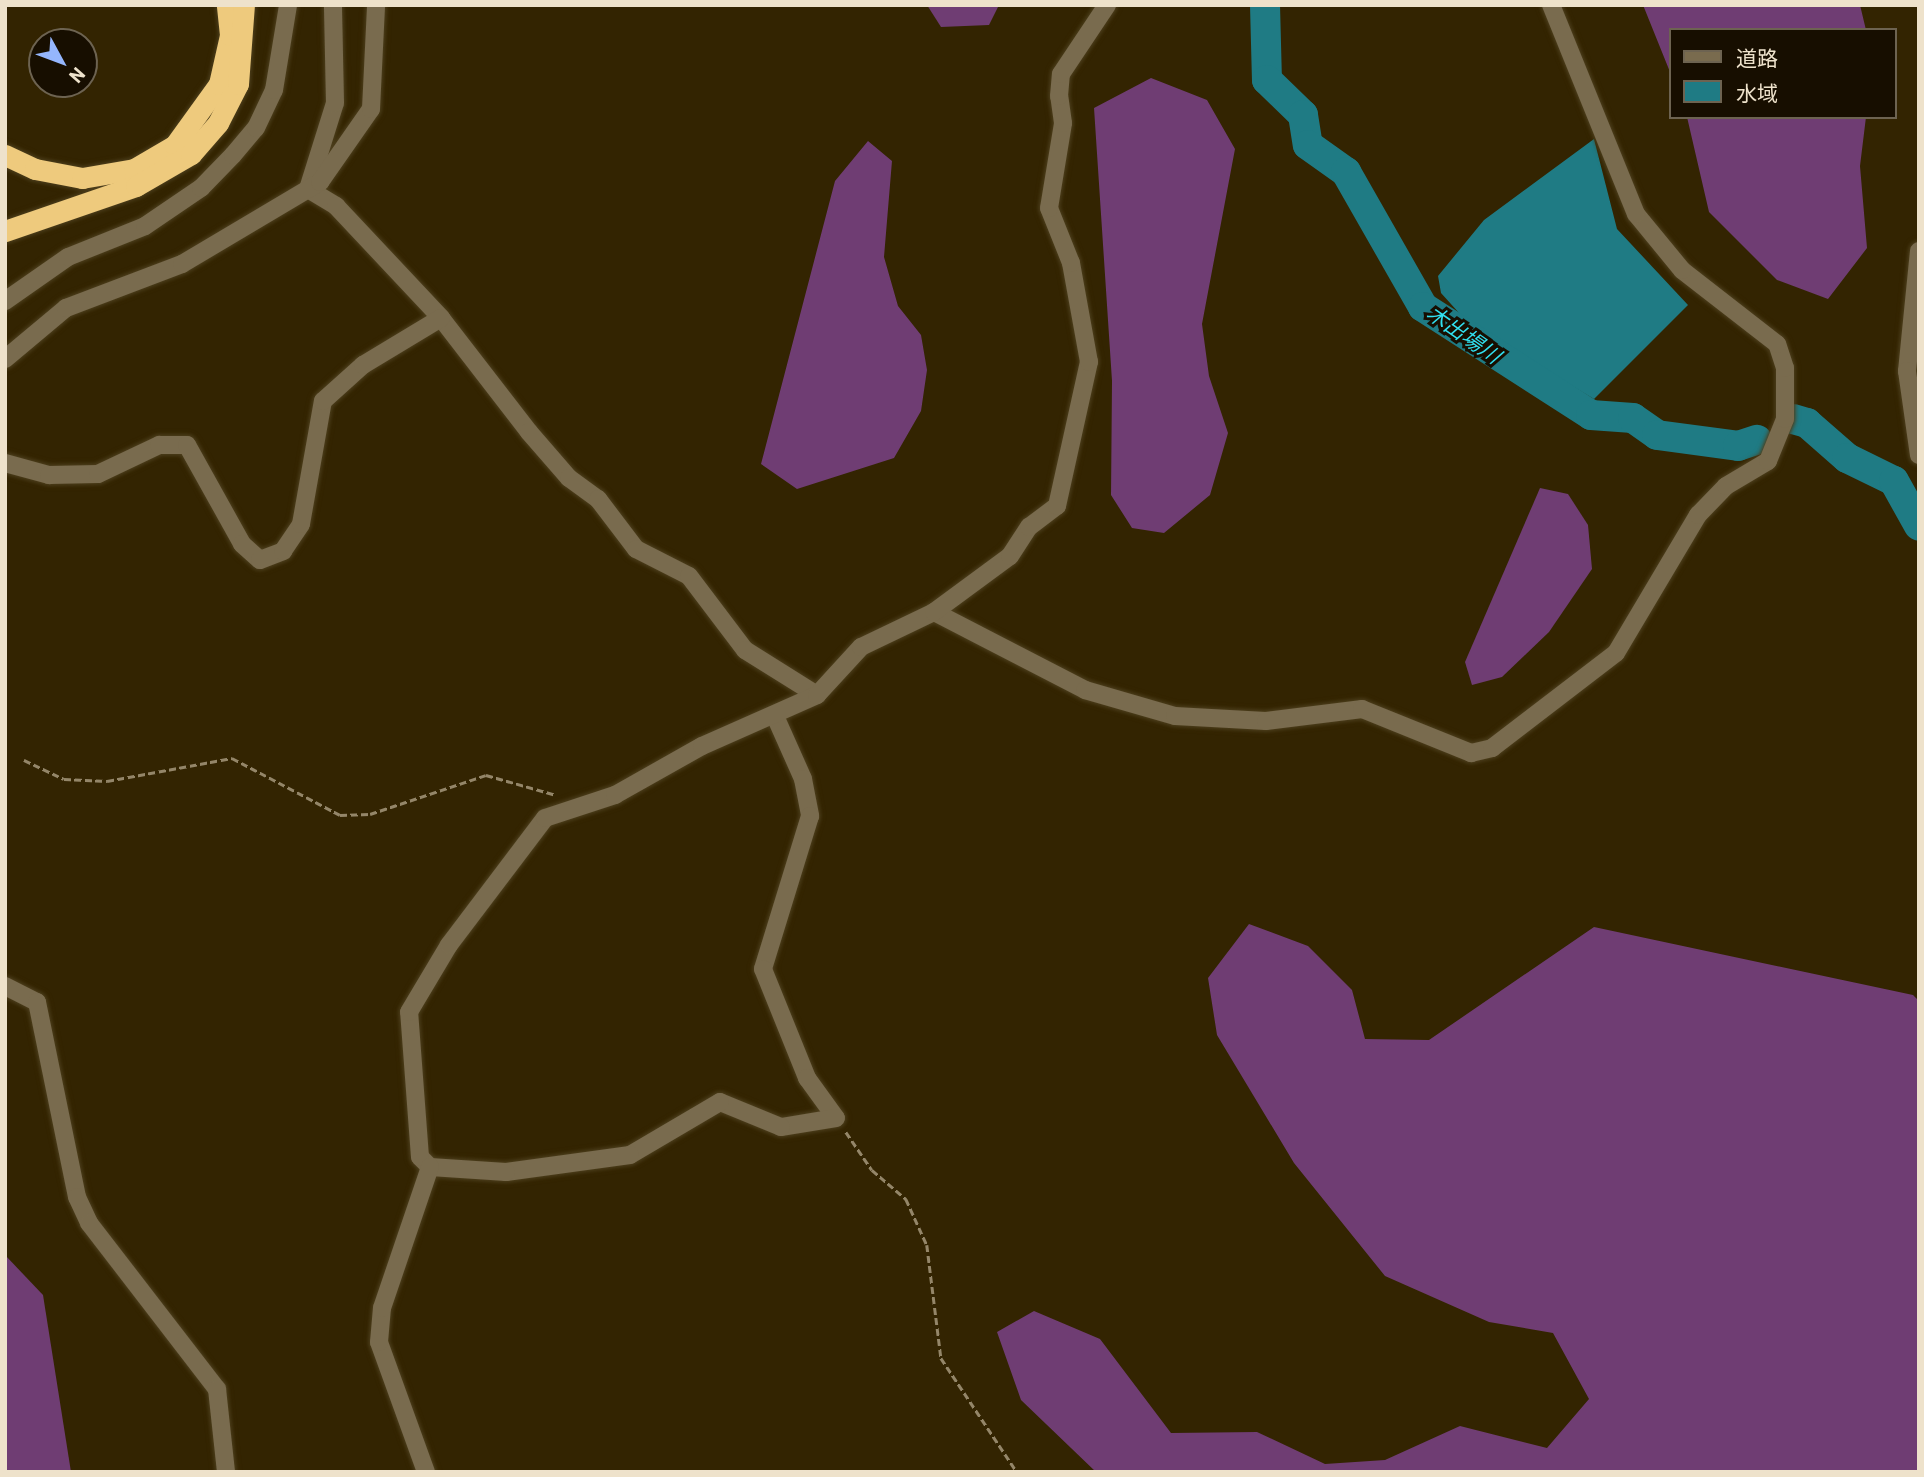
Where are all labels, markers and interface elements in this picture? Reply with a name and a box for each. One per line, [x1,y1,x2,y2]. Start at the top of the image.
north arrow [28,28,98,98]
legend [1668,28,1896,119]
text: 道路 [1736,45,1778,70]
text: N [65,63,91,88]
text: 水域 [1736,80,1778,105]
water label: 木出場川 [1422,300,1506,368]

